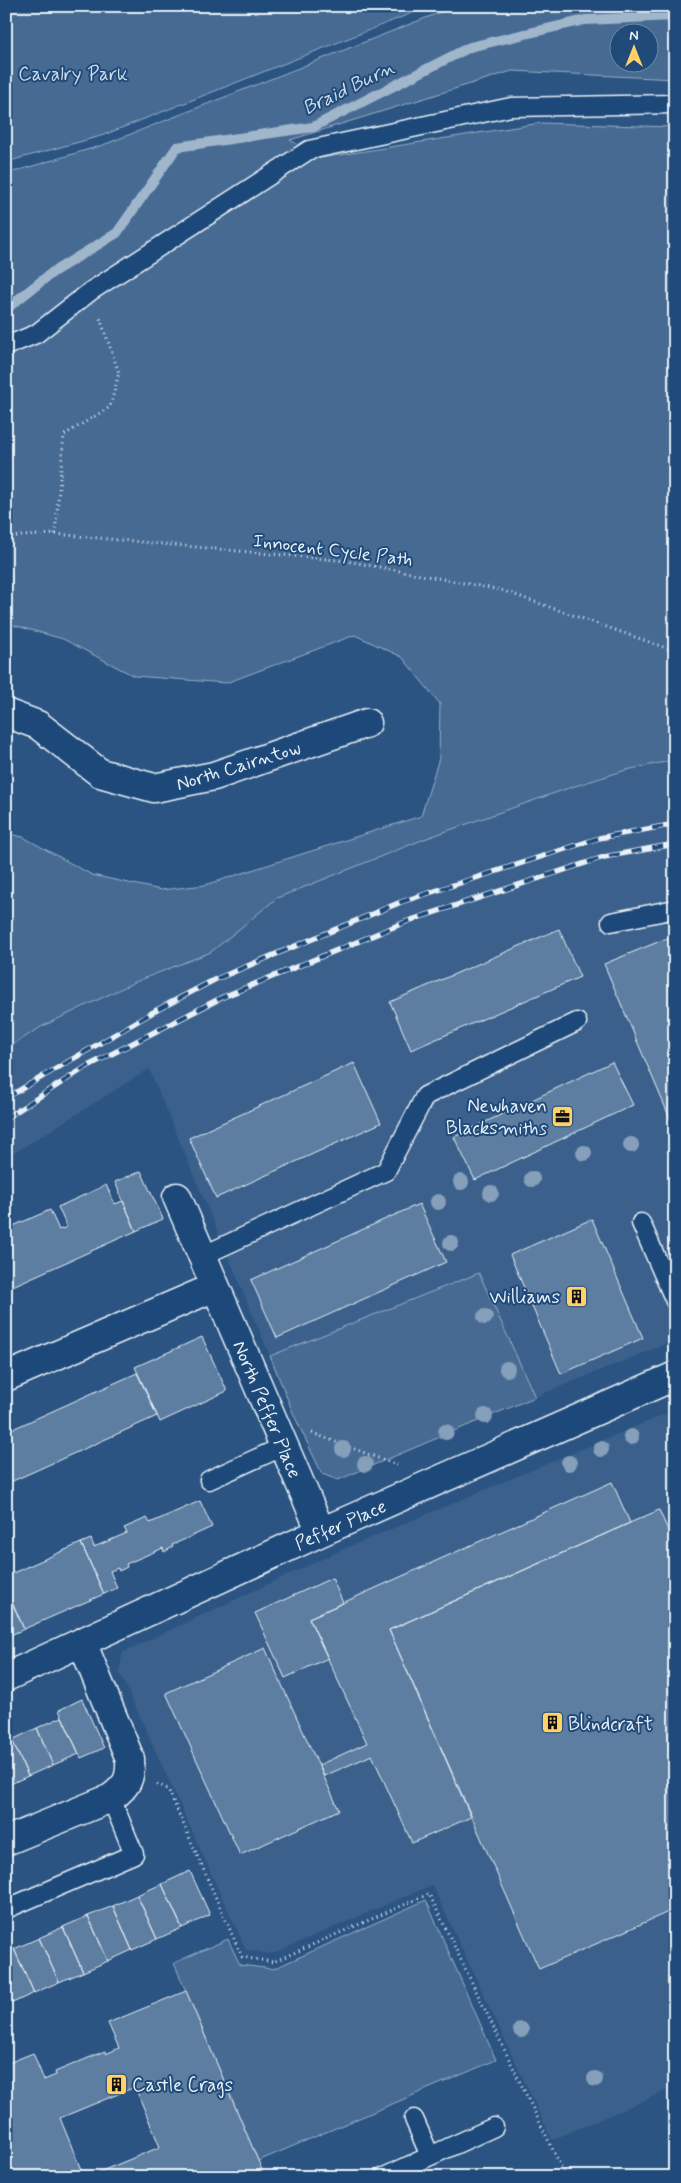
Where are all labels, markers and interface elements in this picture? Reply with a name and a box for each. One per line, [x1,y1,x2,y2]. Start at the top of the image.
north arrow [608,22,658,72]
text: N [629,27,639,45]
water label: Braid Burn [298,54,400,122]
park label: Cavalry Park [18,62,128,87]
street label: Innocent Cycle Path [251,528,414,574]
street label: North Cairntow [173,736,304,797]
place label: Newhaven Blacksmiths [446,1094,548,1141]
office icon: Newhaven Blacksmiths [551,1104,575,1128]
building icon: Williams [564,1284,588,1308]
place label: Williams [489,1285,560,1310]
street label: North Peffer Place [226,1337,307,1482]
street label: Peffer Place [291,1494,390,1557]
building icon: Blindcraft [540,1711,564,1735]
place label: Blindcraft [568,1712,653,1737]
building icon: Castle Crags [104,2072,128,2096]
place label: Castle Crags [132,2073,233,2099]

